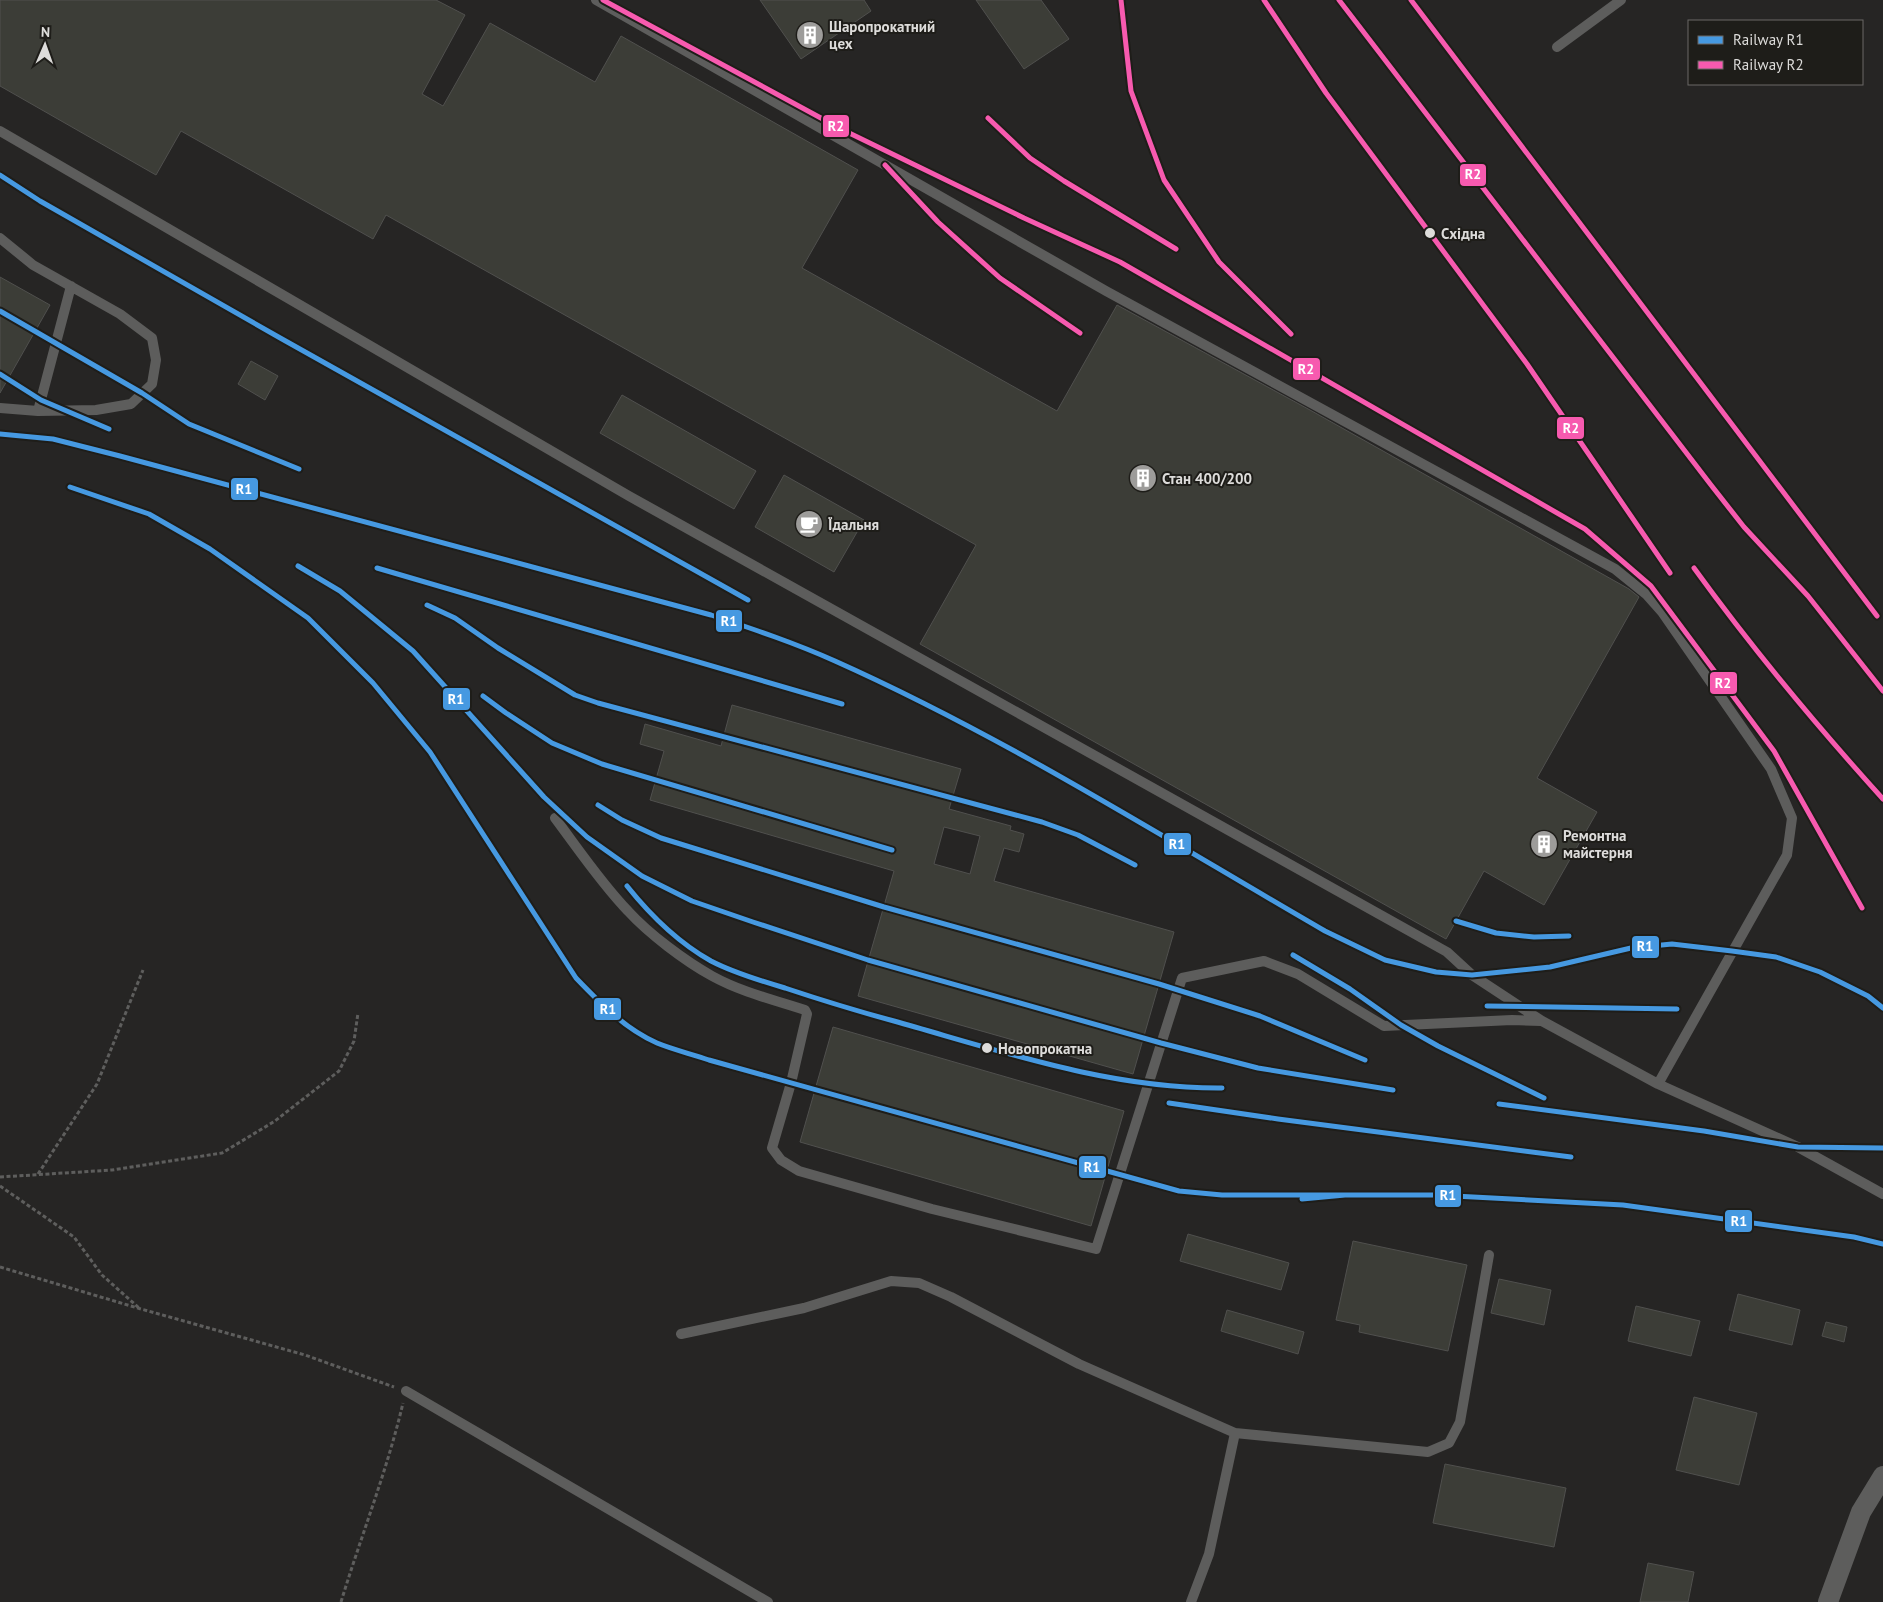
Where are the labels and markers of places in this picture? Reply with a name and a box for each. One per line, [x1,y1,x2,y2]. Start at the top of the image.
place label: Шаропрокатний цех [829,17,935,53]
building icon: Шаропрокатний цех [795,20,825,50]
place label: Східна [1441,224,1485,243]
marker: Східна [1423,226,1437,240]
building icon: Стан 400/200 [1128,463,1158,493]
place label: Стан 400/200 [1162,469,1252,488]
cafe icon: Їдальня [794,509,824,539]
place label: Їдальня [828,515,879,534]
place label: Ремонтна майстерня [1563,826,1633,862]
building icon: Ремонтна майстерня [1529,829,1559,859]
place label: Новопрокатна [998,1039,1092,1058]
marker: Новопрокатна [980,1041,994,1055]

